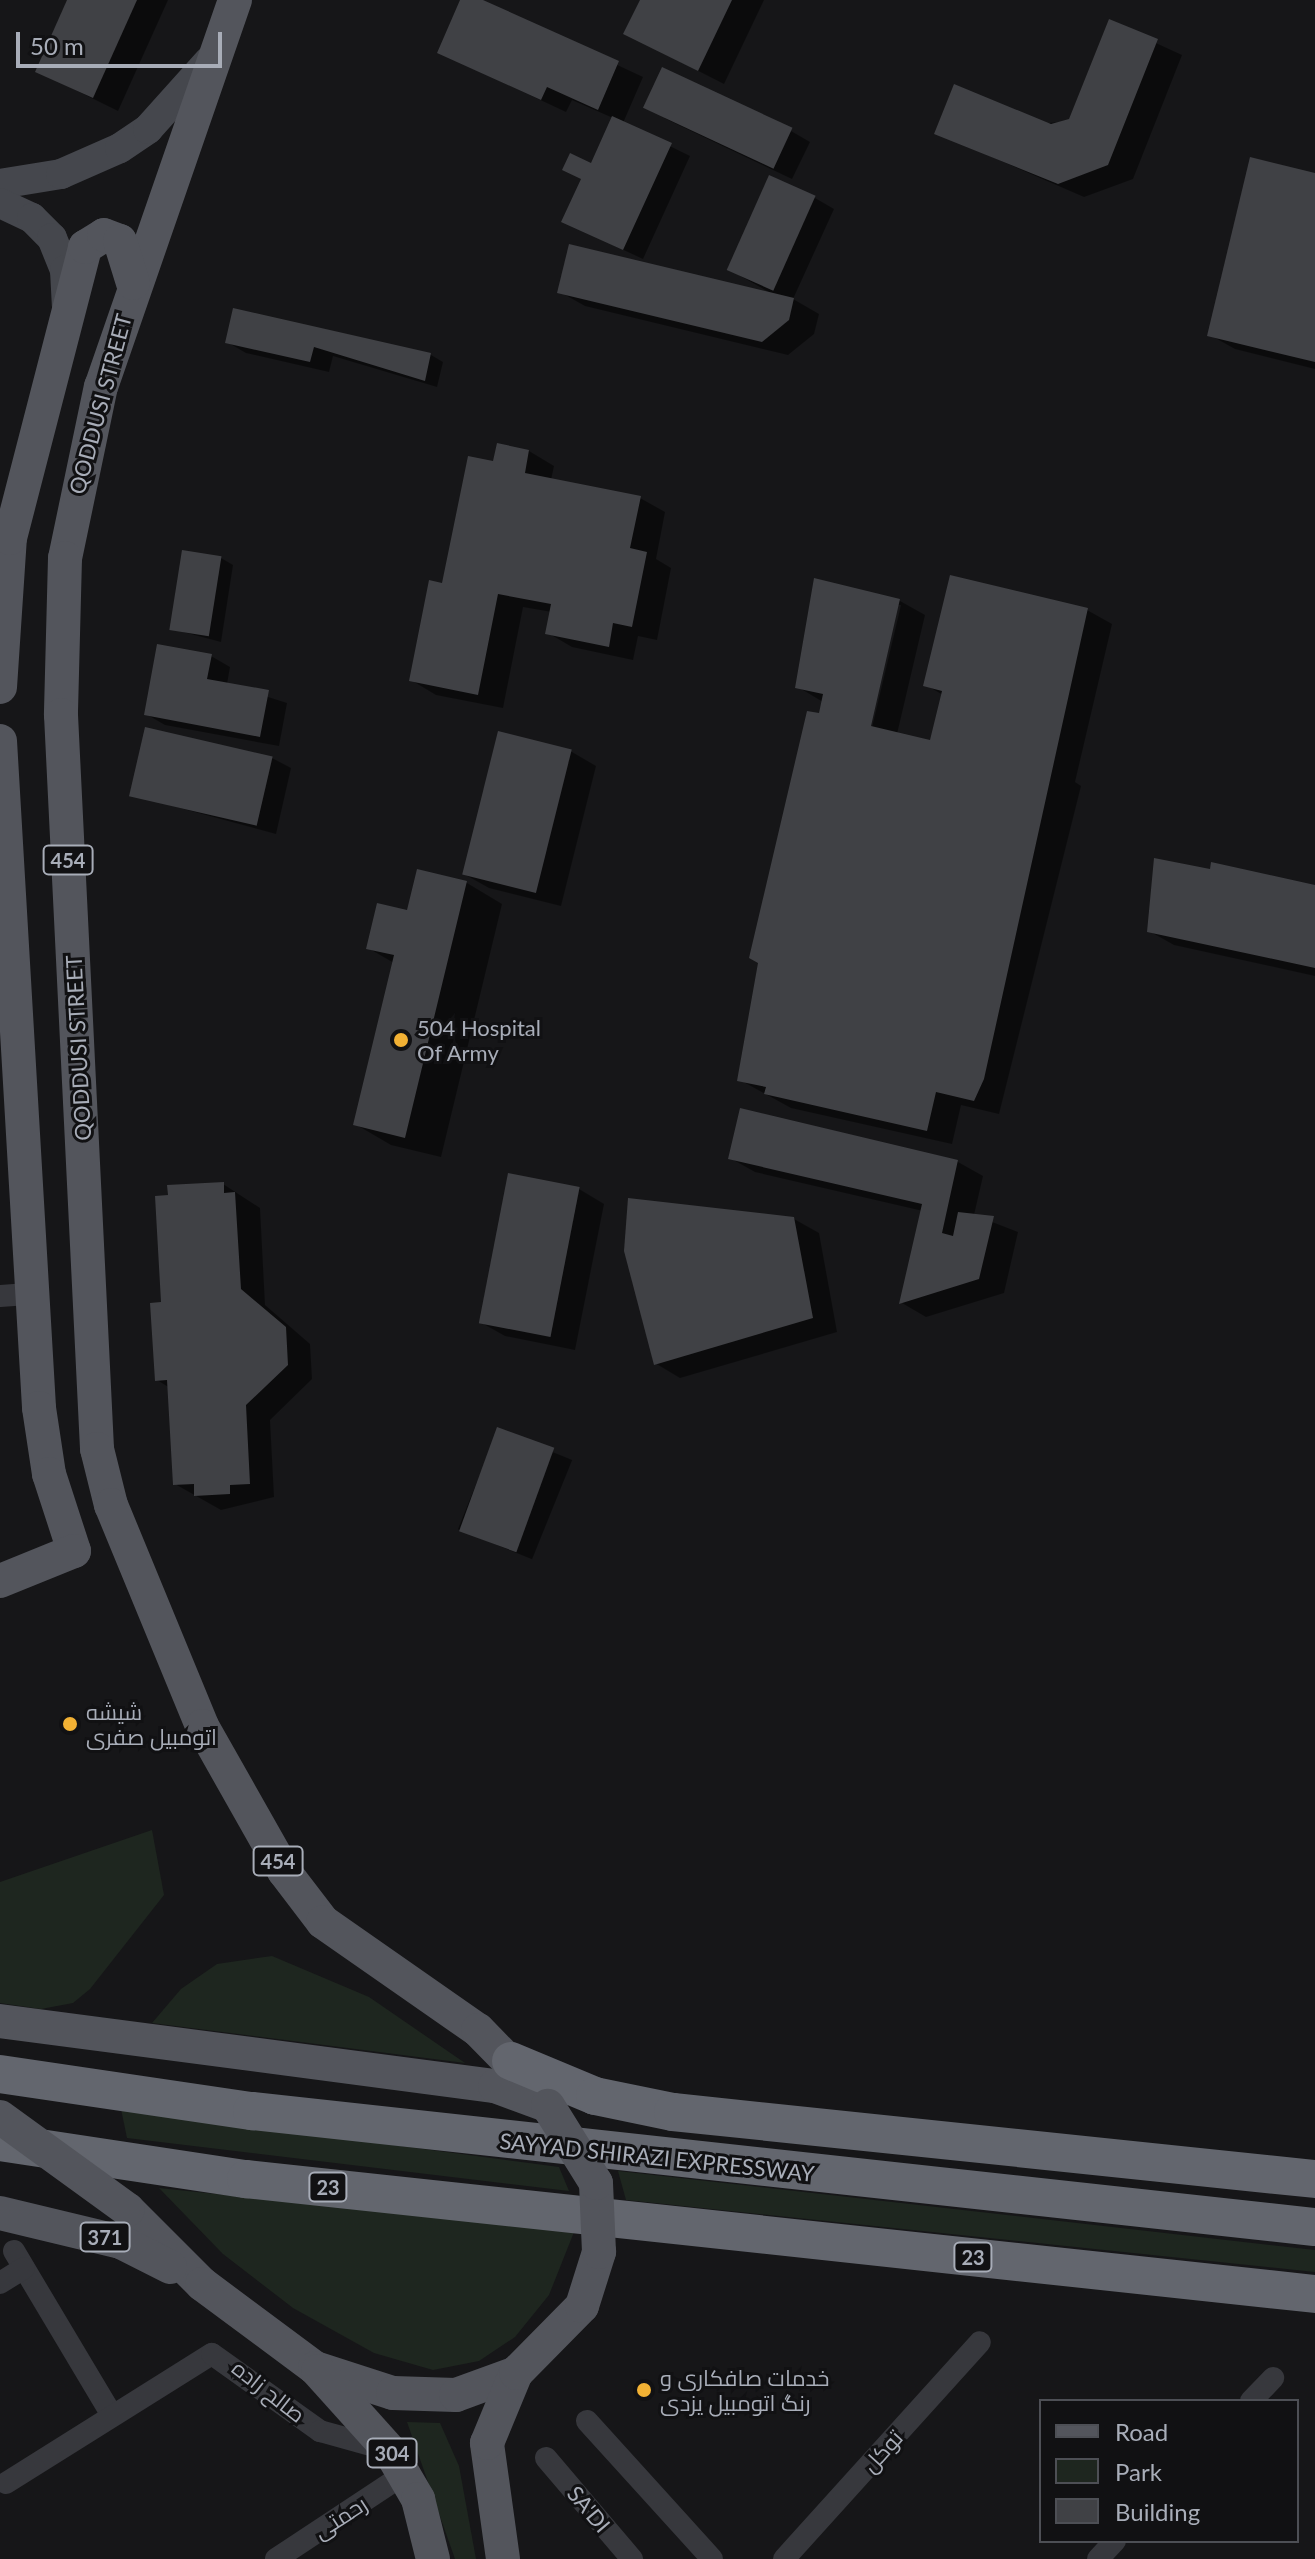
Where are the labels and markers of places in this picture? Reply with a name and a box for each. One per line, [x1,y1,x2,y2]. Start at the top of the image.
place label: 504 Hospital Of Army [417,1014,541,1066]
marker: 504 Hospital Of Army [392,1031,410,1049]
place label: شیشه اتومبیل صفری [86,1698,217,1750]
marker: شیشه اتومبیل صفری [61,1715,79,1733]
place label: خدمات صافکاری و رنگ اتومبیل یزدی [660,2364,830,2416]
marker: خدمات صافکاری و رنگ اتومبیل یزدی [635,2381,653,2399]

